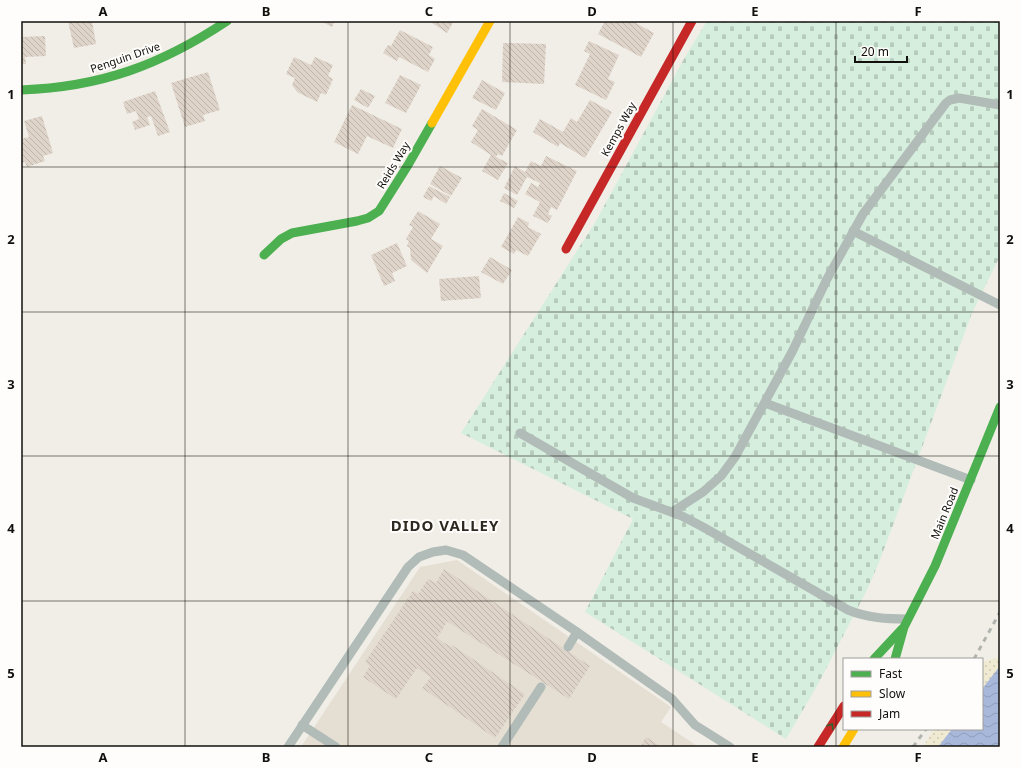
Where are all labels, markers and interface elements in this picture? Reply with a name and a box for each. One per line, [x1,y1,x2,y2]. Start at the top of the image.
text: A [99,2,108,20]
text: B [262,2,270,20]
text: C [425,2,433,20]
text: D [587,2,597,20]
text: E [751,2,759,20]
text: F [914,2,922,20]
street label: Penguin Drive [88,38,162,76]
scale bar [855,38,907,64]
text: 20 m [861,43,889,60]
text: 1 [7,85,15,103]
text: 1 [1006,85,1014,103]
street label: Kemps Way [597,99,639,159]
street label: Reids Way [373,138,413,191]
text: 2 [7,230,15,248]
text: 2 [1006,230,1014,248]
text: 3 [7,375,15,393]
text: 3 [1006,375,1014,393]
street label: Main Road [927,485,961,541]
district label: DIDO VALLEY [391,515,499,535]
text: 4 [7,519,15,537]
text: 4 [1006,519,1014,537]
legend [843,658,983,730]
text: 5 [7,664,15,682]
text: 5 [1006,664,1014,682]
text: Fast [879,665,903,682]
text: Slow [879,685,906,702]
text: Jam [878,705,900,722]
one-way arrow [826,724,833,731]
text: A [99,748,108,766]
text: B [262,748,270,766]
text: C [425,748,433,766]
text: D [587,748,597,766]
text: E [751,748,759,766]
text: F [914,748,922,766]

